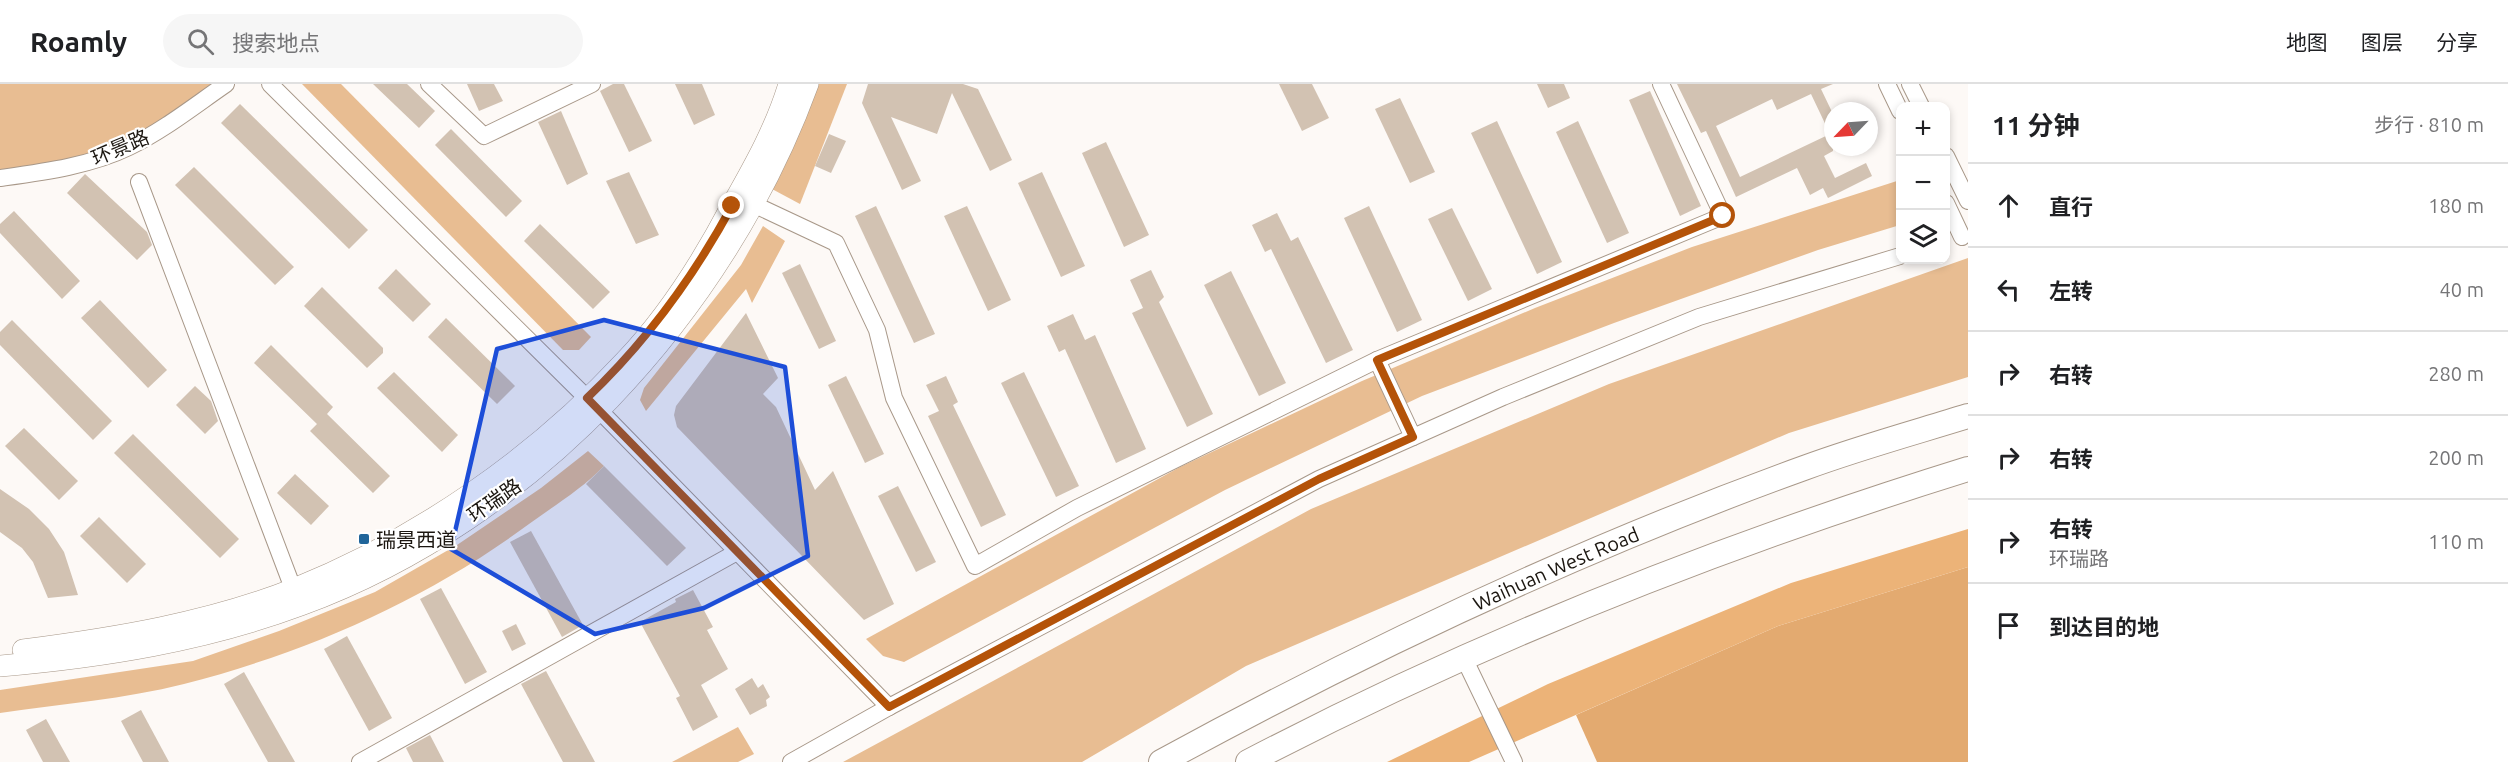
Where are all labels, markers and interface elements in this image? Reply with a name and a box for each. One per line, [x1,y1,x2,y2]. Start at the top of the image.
search box [163,14,583,68]
icon: search [184,25,217,58]
text: Roamly [30,26,127,57]
text: 搜索地点 [232,30,320,55]
text: 地图 [2286,30,2328,54]
text: 图层 [2361,30,2403,54]
text: 分享 [2436,30,2478,54]
north arrow [1824,102,1878,156]
map controls [1896,102,1950,264]
button: + [1896,102,1950,156]
text: 11 分钟 [1992,111,2080,140]
text: 步行 · 810 m [2374,113,2484,136]
street label: 环景路 [88,125,152,169]
button: − [1896,156,1950,210]
icon: ahead [1992,189,2025,222]
route end [718,192,744,218]
text: 直行 [2049,194,2093,219]
text: 180 m [2428,194,2484,217]
route start [1709,202,1735,228]
button: layers [1896,210,1950,264]
icon: left [1992,273,2025,306]
text: 左转 [2049,278,2093,303]
text: 40 m [2440,278,2484,301]
icon: right [1992,357,2025,390]
text: 右转 [2049,362,2093,387]
text: 280 m [2428,362,2484,385]
icon: right [1992,441,2025,474]
text: 右转 [2049,446,2093,471]
text: 200 m [2428,446,2484,469]
street label: 环瑞路 [463,473,525,527]
text: 右转 [2049,516,2093,541]
street label: Waihuan West Road [1469,522,1642,614]
icon: right [1992,525,2025,558]
place label: 瑞景西道 [376,528,456,551]
text: 110 m [2428,530,2484,553]
marker: 瑞景西道 [357,532,371,546]
text: 环瑞路 [2049,547,2109,570]
icon: arrive [1992,609,2025,642]
text: 到达目的地 [2049,614,2159,639]

